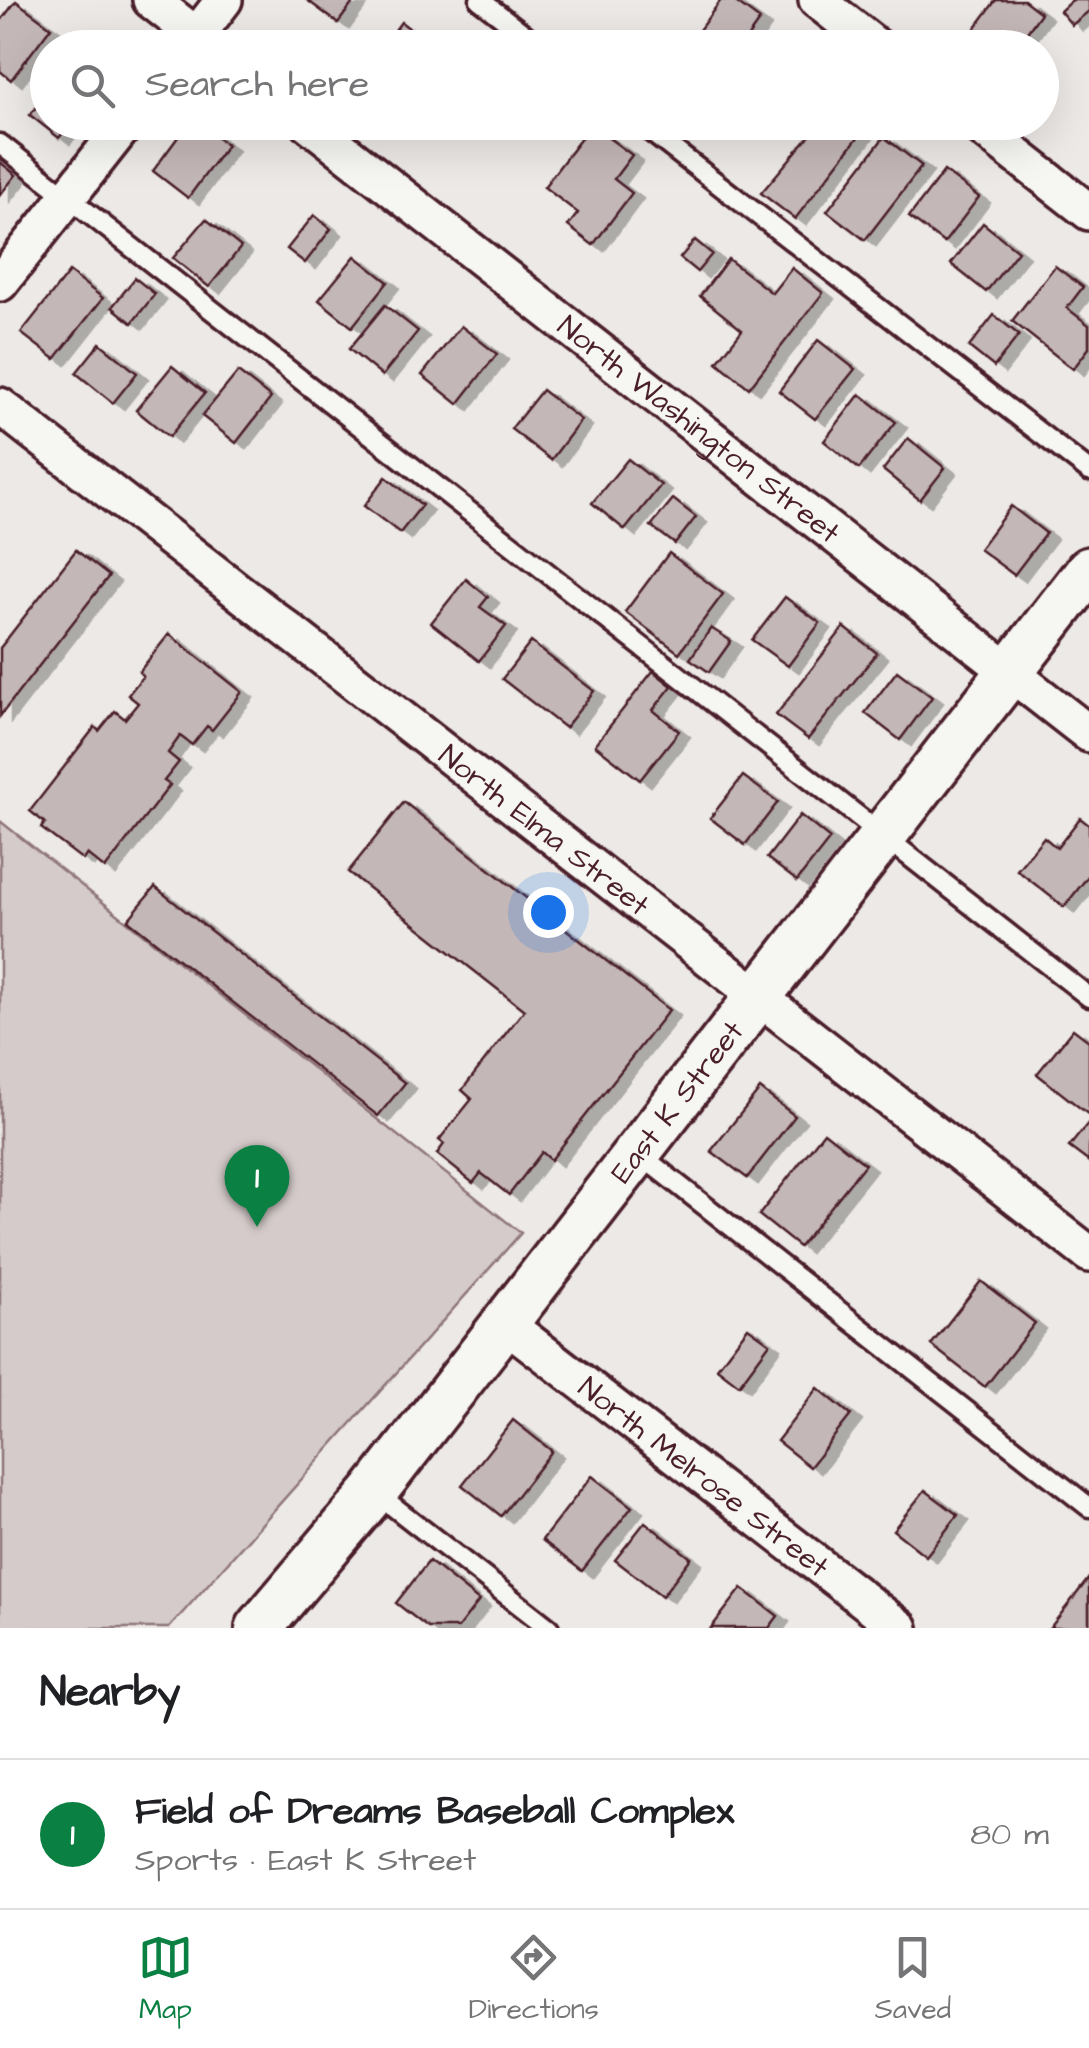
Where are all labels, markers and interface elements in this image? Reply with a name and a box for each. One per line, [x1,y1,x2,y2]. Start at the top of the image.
search box [30,30,1059,140]
icon: search [65,58,120,113]
text: Search here [145,59,369,111]
street label: North Washington Street [548,306,849,554]
street label: North Elma Street [430,735,658,926]
your location [523,887,574,938]
street label: East K Street [601,1012,754,1192]
pin: 1 [224,1144,290,1227]
street label: North Melrose Street [569,1367,837,1588]
text: Nearby [40,1664,180,1722]
text: Field of Dreams Baseball Complex [135,1786,734,1838]
text: 1 [70,1812,75,1857]
text: 80 m [970,1812,1049,1857]
text: Sports · East K Street [135,1838,476,1883]
tab: Map [138,1930,193,2029]
tab: Directions [469,1930,599,2029]
tab: Saved [875,1930,951,2029]

